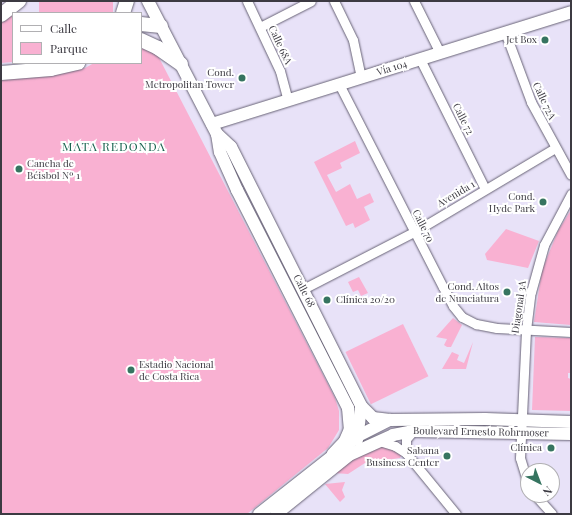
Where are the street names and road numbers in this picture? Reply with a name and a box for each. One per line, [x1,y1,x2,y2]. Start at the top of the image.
street label: Calle 68A [266,24,294,66]
street label: Vía 104 [375,58,409,78]
street label: Calle 72A [530,80,558,122]
street label: Calle 72 [450,101,476,137]
street label: Avenida 1 [435,178,477,210]
street label: Calle 70 [410,208,436,244]
street label: Calle 68 [291,273,317,309]
street label: Diagonal 3A [509,280,529,334]
street label: Boulevard Ernesto Rohrmoser [413,425,549,439]

